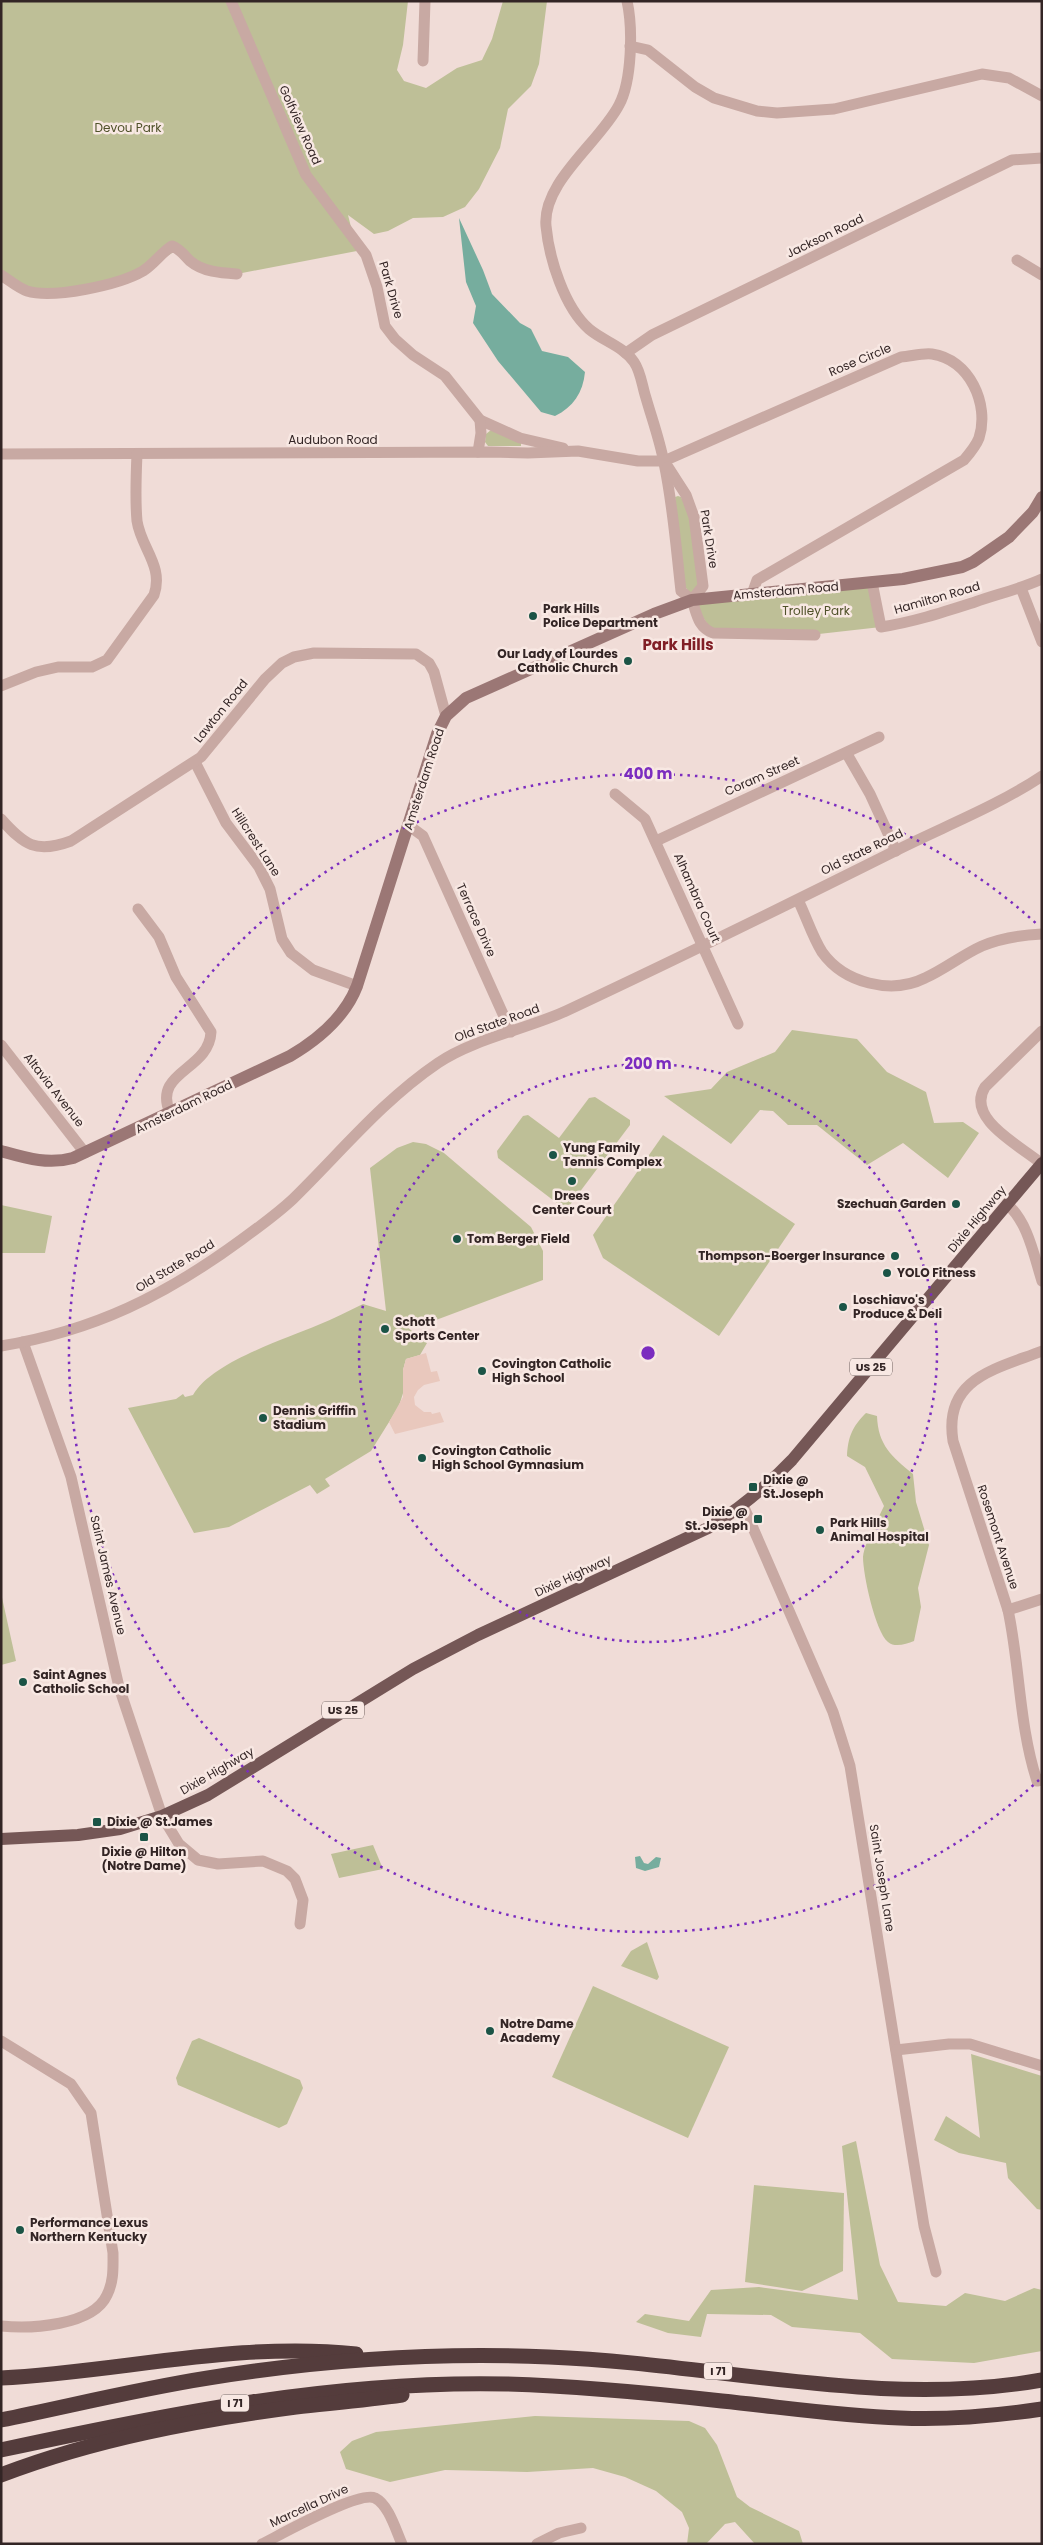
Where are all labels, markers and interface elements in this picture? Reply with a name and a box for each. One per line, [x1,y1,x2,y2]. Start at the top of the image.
street label: Golfview Road [275,82,326,167]
park label: Devou Park [95,119,162,136]
street label: Jackson Road [783,210,866,262]
street label: Park Drive [375,259,408,321]
street label: Rose Circle [826,339,894,380]
street label: Audubon Road [288,431,378,448]
street label: Park Drive [696,508,723,569]
street label: Amsterdam Road [732,577,839,604]
street label: Hamilton Road [892,577,982,618]
place label: Park Hills Police Department [543,600,658,631]
park label: Trolley Park [782,602,851,619]
marker: Park Hills Police Department [527,610,539,622]
district label: Park Hills [642,634,714,655]
place label: Our Lady of Lourdes Catholic Church [497,645,618,676]
marker: Our Lady of Lourdes Catholic Church [622,655,634,667]
street label: Lawton Road [190,675,252,746]
street label: Amsterdam Road [399,726,448,832]
street label: Coram Street [722,751,802,800]
text: 400 m [624,763,673,784]
street label: Hillcrest Lane [228,804,285,879]
street label: Old State Road [818,824,906,879]
street label: Alhambra Court [670,850,725,945]
street label: Terrace Drive [453,880,500,959]
street label: Old State Road [452,999,542,1046]
street label: Altavia Avenue [20,1049,89,1130]
text: 200 m [624,1053,672,1074]
street label: Amsterdam Road [132,1076,235,1137]
place label: Yung Family Tennis Complex [563,1139,663,1170]
marker: Yung Family Tennis Complex [547,1149,559,1161]
marker: Drees Center Court [566,1175,578,1187]
street label: Dixie Highway [944,1181,1010,1256]
place label: Drees Center Court [532,1187,612,1218]
place label: Szechuan Garden [837,1195,946,1212]
marker: Szechuan Garden [950,1198,962,1210]
place label: Tom Berger Field [467,1230,570,1247]
marker: Tom Berger Field [451,1233,463,1245]
street label: Old State Road [132,1235,217,1296]
place label: Thompson-Boerger Insurance [698,1247,886,1264]
marker: Thompson-Boerger Insurance [889,1250,901,1262]
place label: YOLO Fitness [897,1264,976,1281]
marker: YOLO Fitness [881,1267,893,1279]
place label: Loschiavo's Produce & Deli [853,1291,942,1322]
marker: Loschiavo's Produce & Deli [837,1301,849,1313]
place label: Schott Sports Center [395,1313,479,1344]
marker: Schott Sports Center [379,1323,391,1335]
centre of rings [639,1344,657,1362]
place label: Covington Catholic High School [492,1355,611,1386]
road number: US 25 [850,1358,892,1375]
marker: Covington Catholic High School [476,1365,488,1377]
place label: Dennis Griffin Stadium [273,1402,356,1433]
marker: Dennis Griffin Stadium [257,1412,269,1424]
place label: Covington Catholic High School Gymnasium [432,1442,584,1473]
marker: Covington Catholic High School Gymnasium [416,1452,428,1464]
place label: Dixie @ St.Joseph [763,1471,824,1502]
marker: Dixie @ St.Joseph [747,1481,759,1493]
street label: Rosemont Avenue [974,1482,1023,1591]
place label: Dixie @ St. Joseph [685,1503,748,1534]
street label: Saint James Avenue [86,1513,131,1636]
marker: Dixie @ St. Joseph [752,1513,764,1525]
place label: Park Hills Animal Hospital [830,1514,929,1545]
marker: Park Hills Animal Hospital [814,1524,826,1536]
street label: Dixie Highway [532,1550,614,1601]
place label: Saint Agnes Catholic School [33,1666,129,1697]
marker: Saint Agnes Catholic School [17,1676,29,1688]
road number: US 25 [322,1702,364,1718]
street label: Dixie Highway [177,1742,257,1799]
place label: Dixie @ St.James [107,1813,213,1830]
marker: Dixie @ St.James [91,1816,103,1828]
street label: Saint Joseph Lane [866,1823,899,1933]
marker: Dixie @ Hilton (Notre Dame) [138,1831,150,1843]
place label: Dixie @ Hilton (Notre Dame) [101,1843,187,1874]
place label: Notre Dame Academy [500,2015,574,2046]
marker: Notre Dame Academy [484,2025,496,2037]
place label: Performance Lexus Northern Kentucky [30,2214,149,2245]
marker: Performance Lexus Northern Kentucky [14,2224,26,2236]
road number: I 71 [704,2362,732,2380]
road number: I 71 [221,2394,249,2412]
street label: Marcella Drive [267,2480,351,2531]

